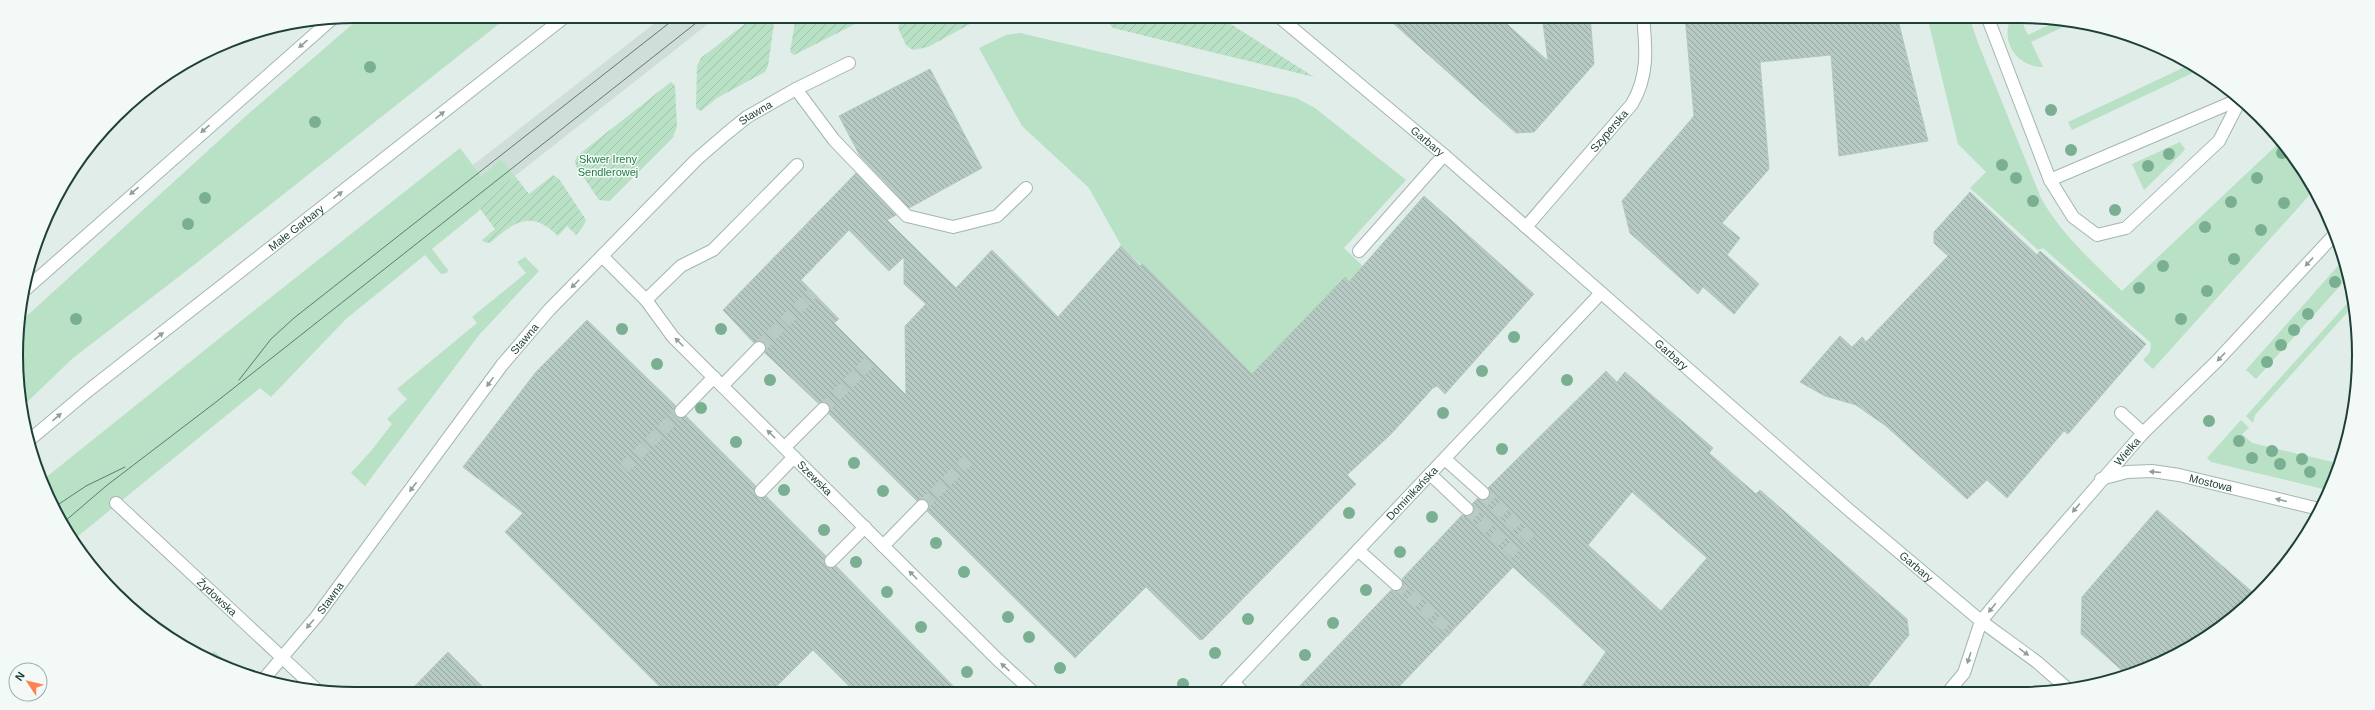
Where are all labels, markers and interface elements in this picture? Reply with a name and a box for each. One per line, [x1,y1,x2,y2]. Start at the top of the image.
one-way arrow [298,39,309,48]
street label: Stawna [736,98,775,127]
street label: Szyperska [1588,107,1631,154]
one-way arrow [435,110,446,119]
street label: Garbary [1408,124,1447,159]
one-way arrow [200,125,210,134]
park label: Skwer Ireny Sendlerowej [578,153,638,178]
one-way arrow [130,186,139,195]
one-way arrow [333,191,344,199]
street label: Małe Garbary [266,202,326,253]
one-way arrow [2304,257,2314,267]
one-way arrow [570,279,580,289]
street label: Stawna [508,320,541,357]
one-way arrow [153,331,164,340]
one-way arrow [674,337,684,347]
street label: Garbary [1653,337,1691,372]
one-way arrow [2216,352,2226,362]
one-way arrow [486,376,494,387]
one-way arrow [52,412,63,421]
one-way arrow [766,429,776,439]
street label: Wielka [2112,434,2143,468]
street label: Szewska [795,458,835,498]
street label: Dominikańska [1384,463,1441,522]
one-way arrow [2149,469,2161,475]
street label: Mostowa [2188,472,2235,494]
one-way arrow [409,481,418,492]
one-way arrow [2275,497,2287,503]
one-way arrow [2072,504,2081,513]
street label: Garbary [1897,549,1936,584]
one-way arrow [908,570,918,580]
street label: Żydowska [195,576,240,619]
street label: Stawna [314,579,346,616]
one-way arrow [1988,603,1997,613]
one-way arrow [306,619,315,630]
one-way arrow [2019,648,2030,657]
one-way arrow [1966,653,1972,665]
north arrow [8,662,48,702]
one-way arrow [1000,662,1010,671]
text: N [13,670,27,683]

